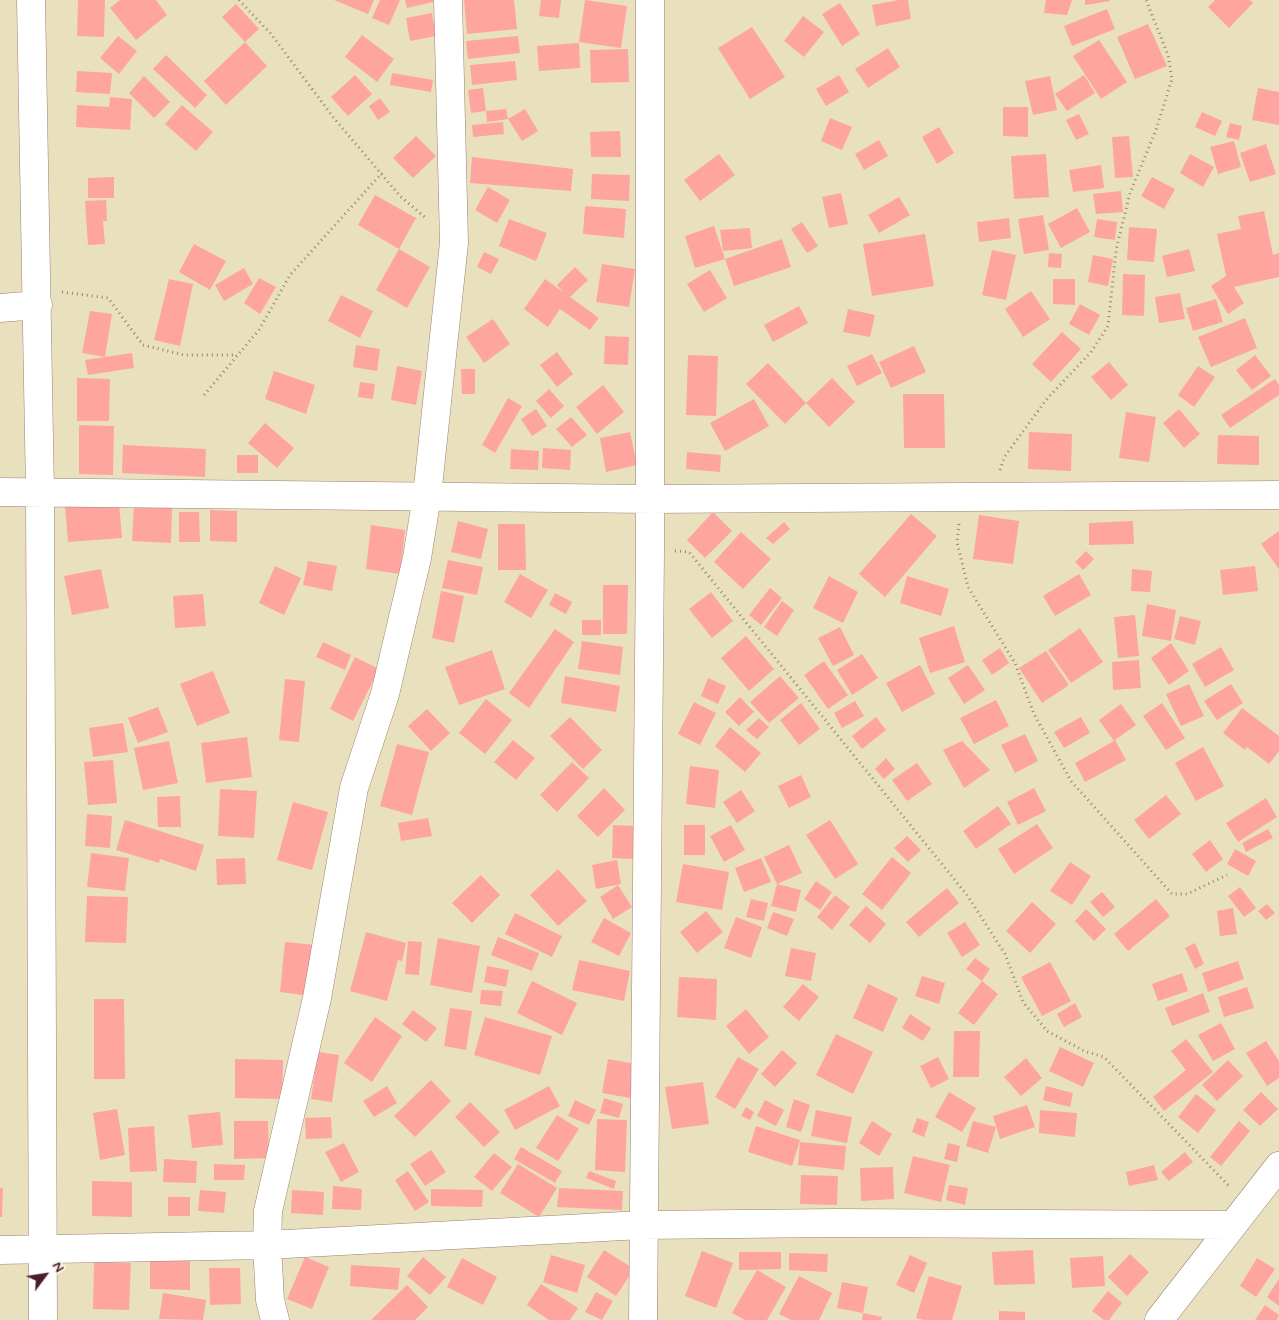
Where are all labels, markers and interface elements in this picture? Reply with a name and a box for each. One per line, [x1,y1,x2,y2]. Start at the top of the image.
north arrow [20,1250,70,1300]
text: N [48,1259,68,1276]

